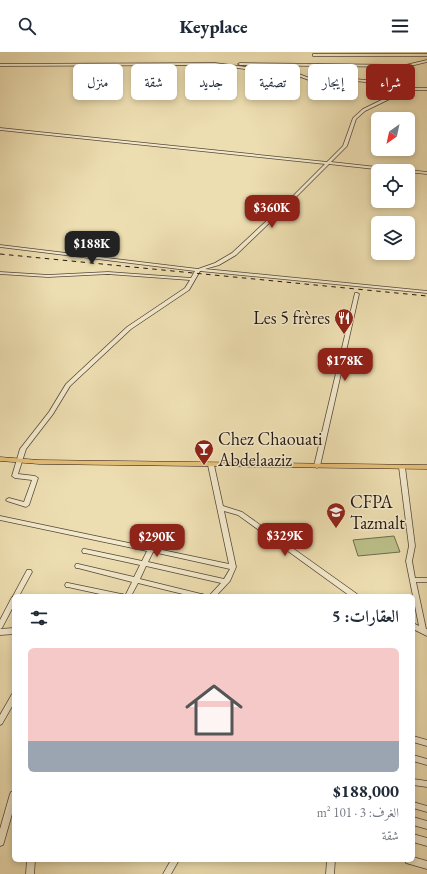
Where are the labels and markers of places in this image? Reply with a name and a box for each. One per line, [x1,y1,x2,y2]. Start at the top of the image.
pin: $360K [244,195,300,229]
pin: $188K [64,231,120,265]
place label: Les 5 frères [253,306,330,329]
restaurant icon: Les 5 frères [333,307,355,335]
pin: $178K [317,348,373,382]
place label: Chez Chaouati Abdelaaziz [217,427,323,471]
bar icon: Chez Chaouati Abdelaaziz [193,438,215,466]
place label: CFPA Tazmalt [350,490,405,534]
school or university icon: CFPA Tazmalt [325,501,347,529]
pin: $329K [257,523,313,557]
pin: $290K [129,524,185,558]

